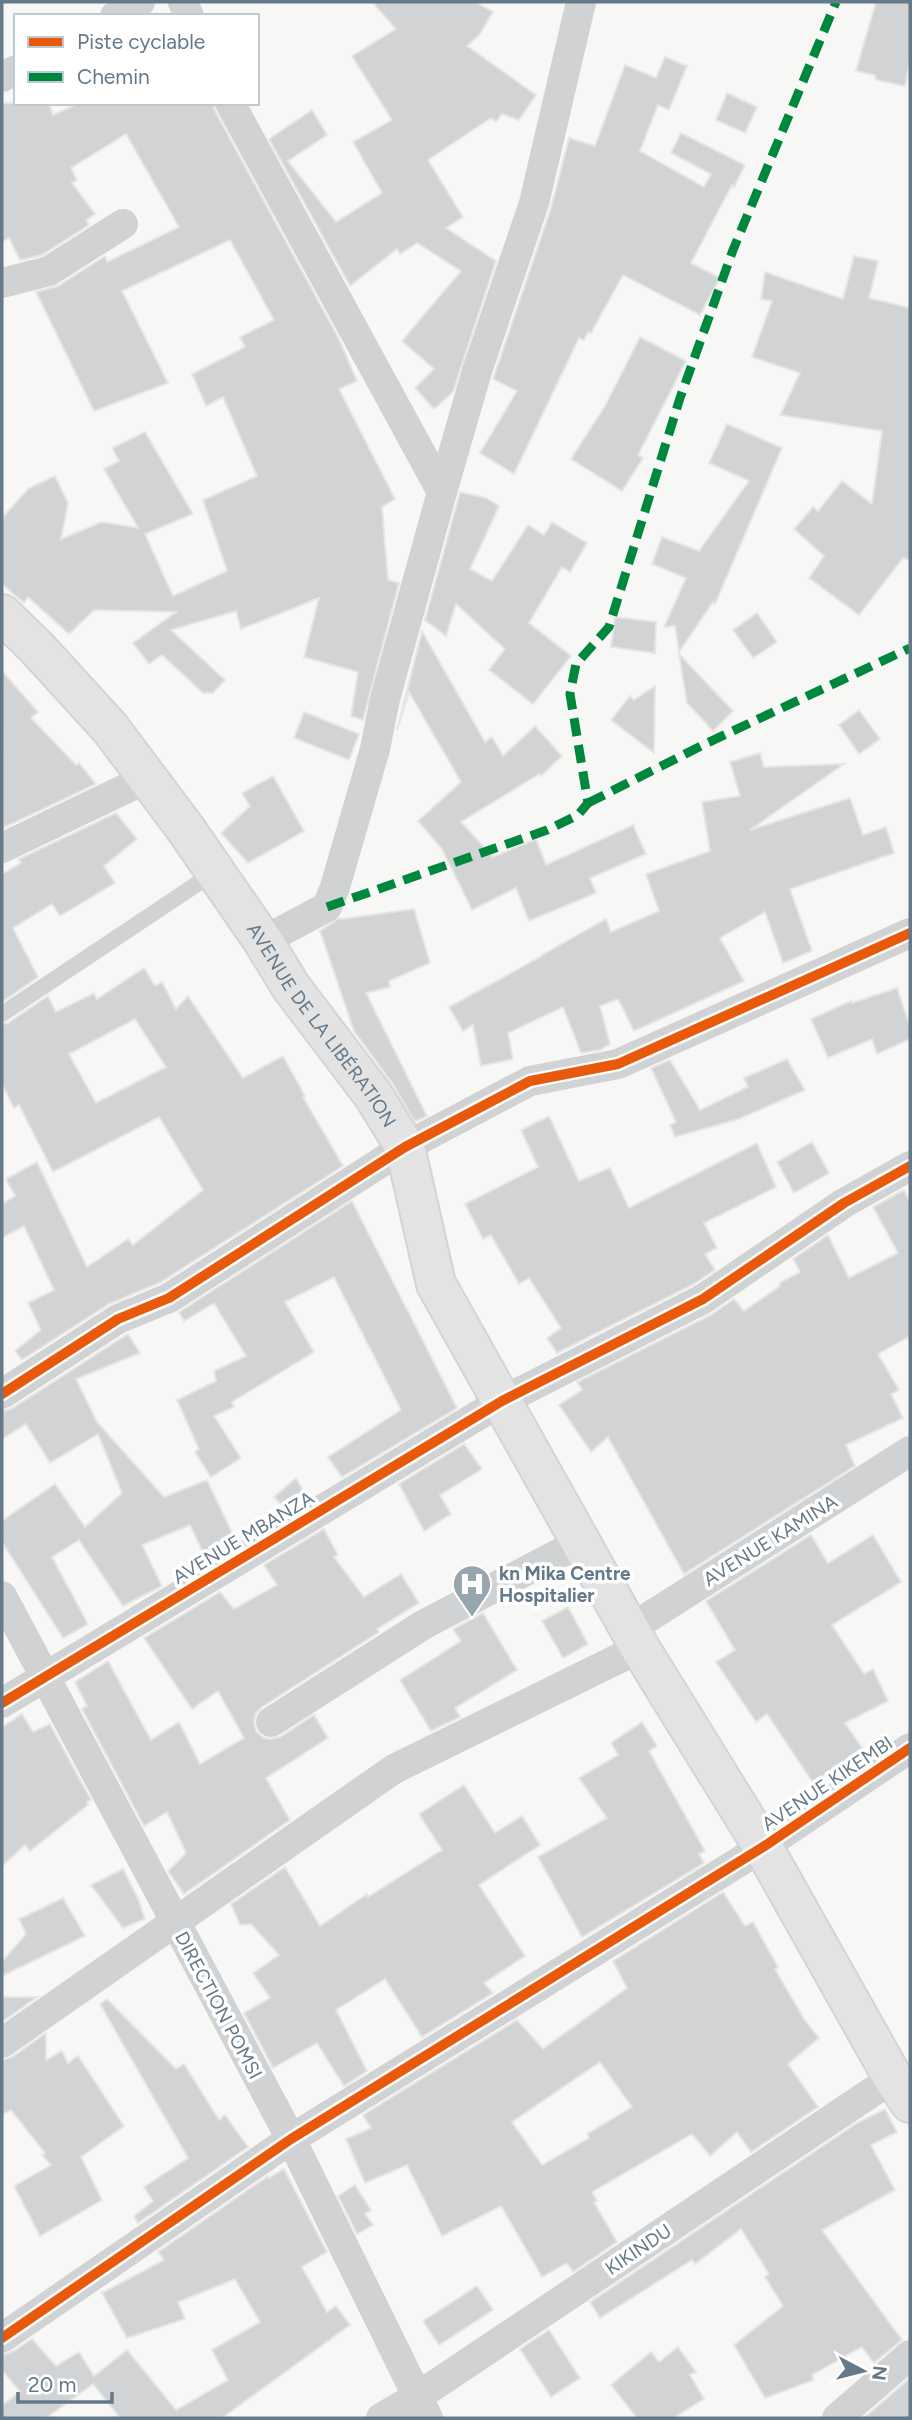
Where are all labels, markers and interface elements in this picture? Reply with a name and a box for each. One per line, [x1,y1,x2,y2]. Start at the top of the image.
legend [14,14,259,105]
text: Piste cyclable [77,29,205,54]
text: Chemin [77,64,150,89]
street label: AVENUE DE LA LIBÉRATION [242,919,401,1132]
street label: AVENUE MBANZA [168,1486,318,1589]
street label: AVENUE KAMINA [699,1490,842,1591]
place label: kn Mika Centre Hospitalier [499,1562,631,1607]
hospital icon: kn Mika Centre Hospitalier [451,1563,493,1618]
street label: AVENUE KIKEMBI [757,1731,897,1836]
street label: DIRECTION POMSI [170,1928,267,2083]
street label: KIKINDU [601,2219,676,2280]
north arrow [828,2336,898,2406]
scale bar [18,2360,112,2404]
text: N [867,2364,892,2382]
text: 20 m [28,2372,76,2397]

